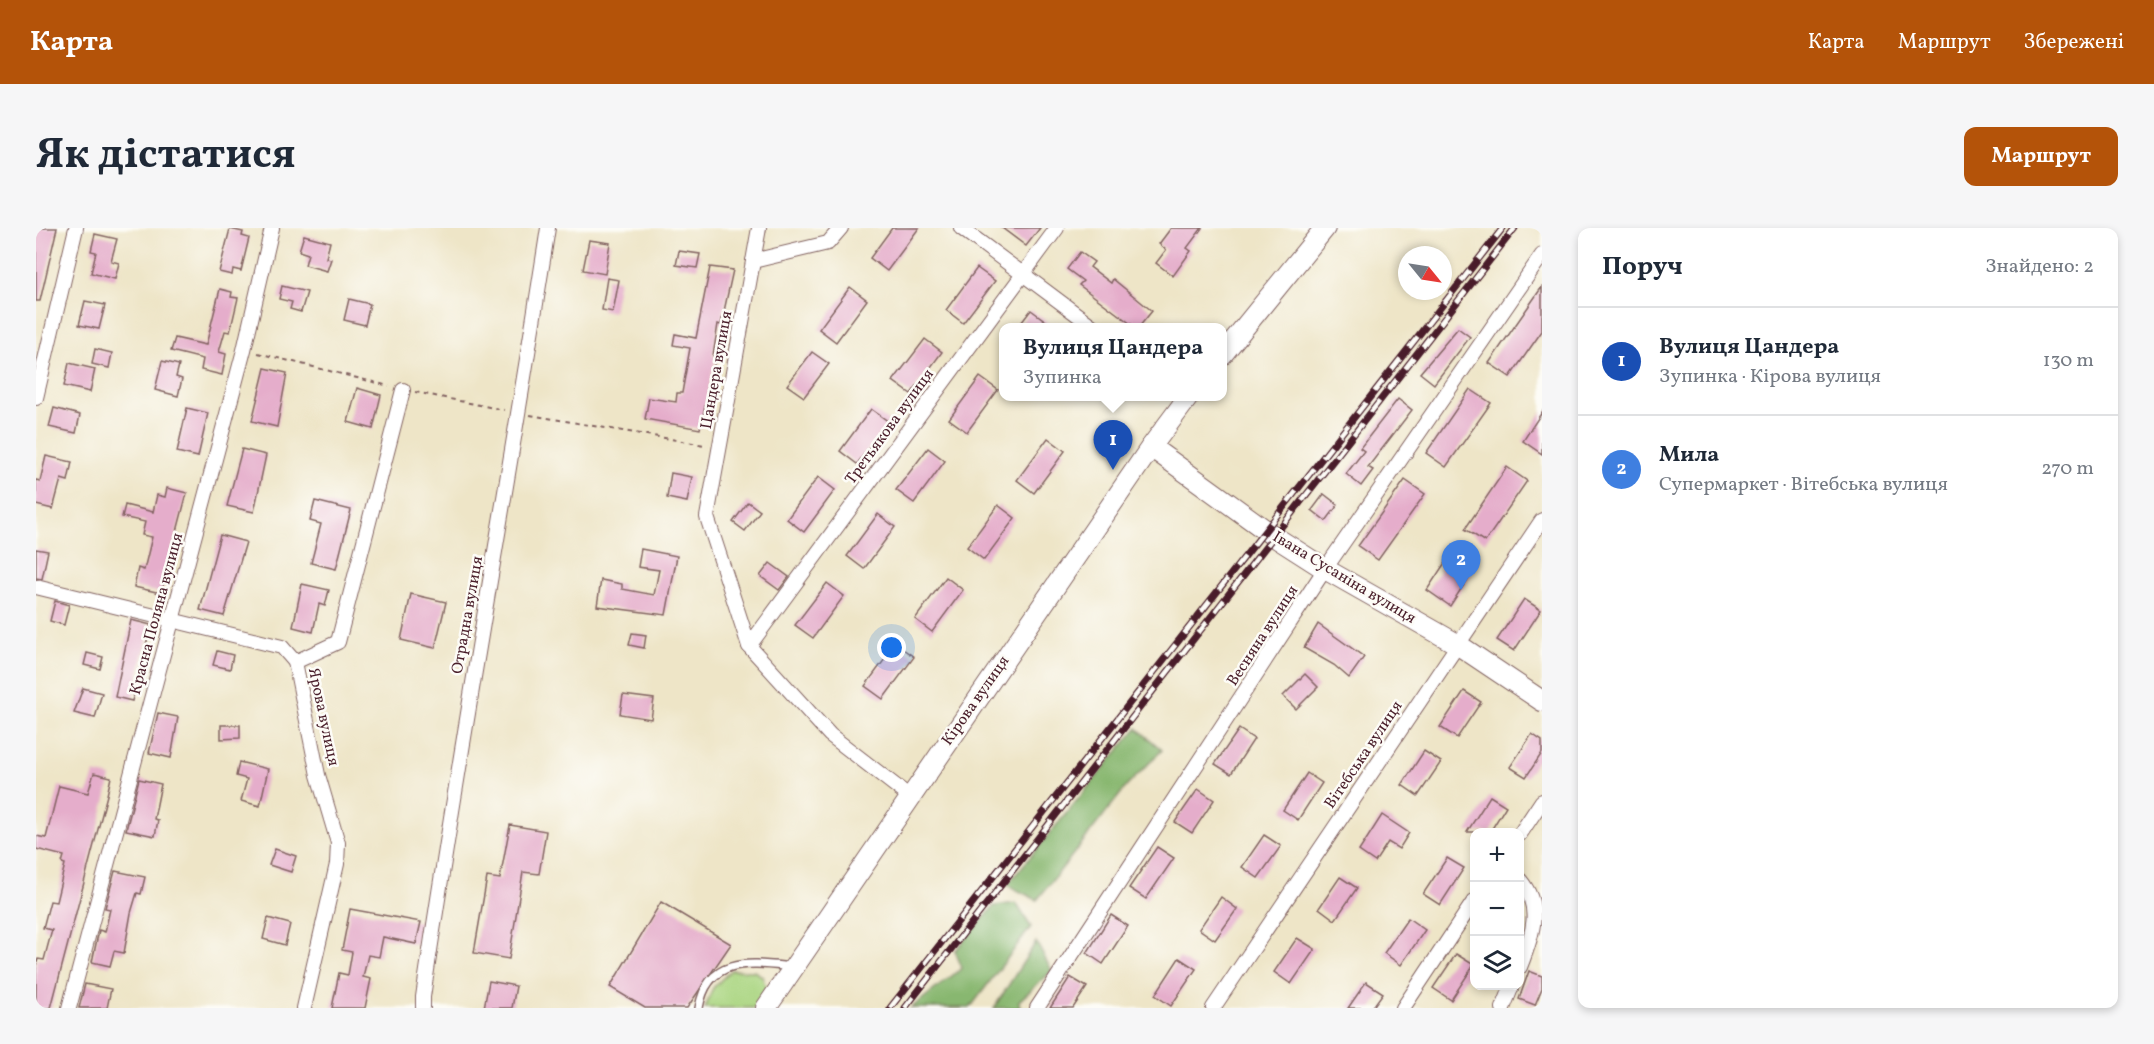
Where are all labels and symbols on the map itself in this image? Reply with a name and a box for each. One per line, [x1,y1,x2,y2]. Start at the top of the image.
north arrow [1398,246,1452,300]
street label: Цандера вулиця [696,309,738,431]
street label: Третьякова вулиця [840,365,940,489]
pin: 1 [1094,420,1132,470]
street label: Івана Сусаніна вулиця [1268,526,1420,630]
street label: Красна Поляна вулиця [125,531,189,697]
pin: 2 [1442,540,1480,590]
street label: Отрадна вулиця [447,554,489,676]
street label: Весняна вулиця [1222,581,1304,691]
your location [877,633,906,662]
street label: Кірова вулиця [937,652,1015,750]
street label: Ярова вулиця [302,666,344,768]
street label: Вітебська вулиця [1320,697,1408,813]

